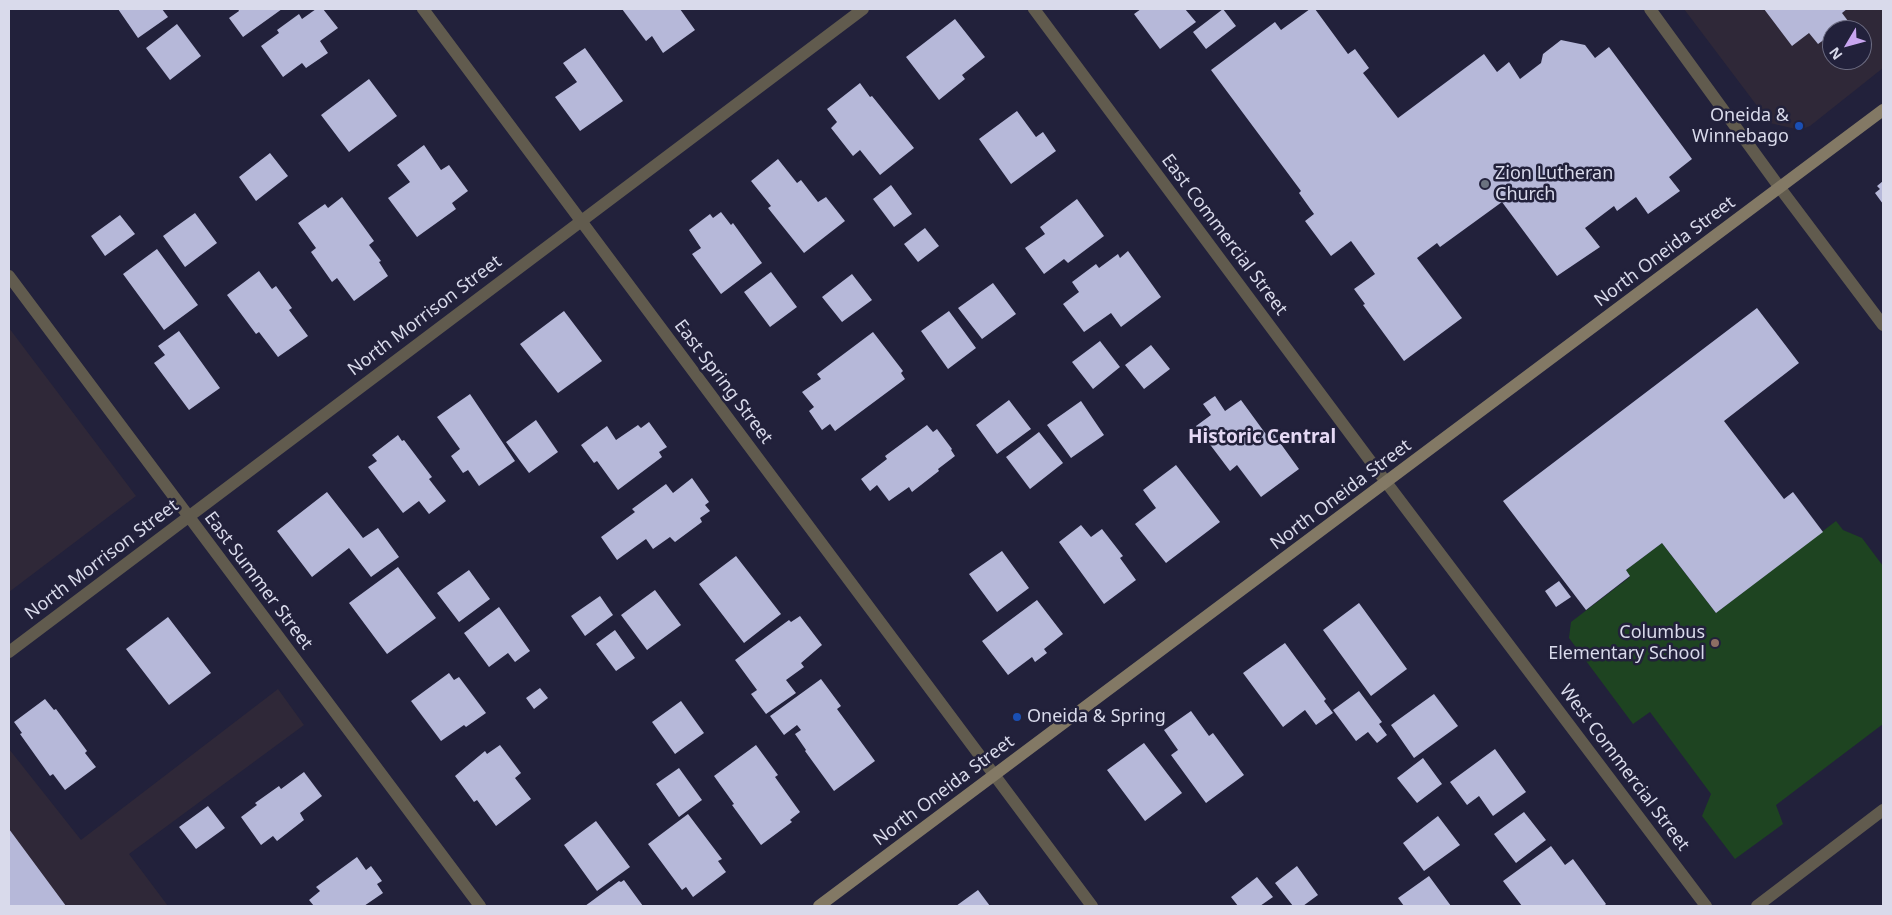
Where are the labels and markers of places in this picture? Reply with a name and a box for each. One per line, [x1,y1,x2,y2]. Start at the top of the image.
place label: Oneida & Winnebago [1692,105,1789,148]
marker: Oneida & Winnebago [1793,120,1805,132]
place label: Zion Lutheran Church [1495,163,1613,205]
marker: Zion Lutheran Church [1479,178,1491,190]
place label: Columbus Elementary School [1548,622,1705,664]
marker: Columbus Elementary School [1709,637,1721,649]
place label: Oneida & Spring [1027,706,1166,728]
marker: Oneida & Spring [1011,711,1023,723]

